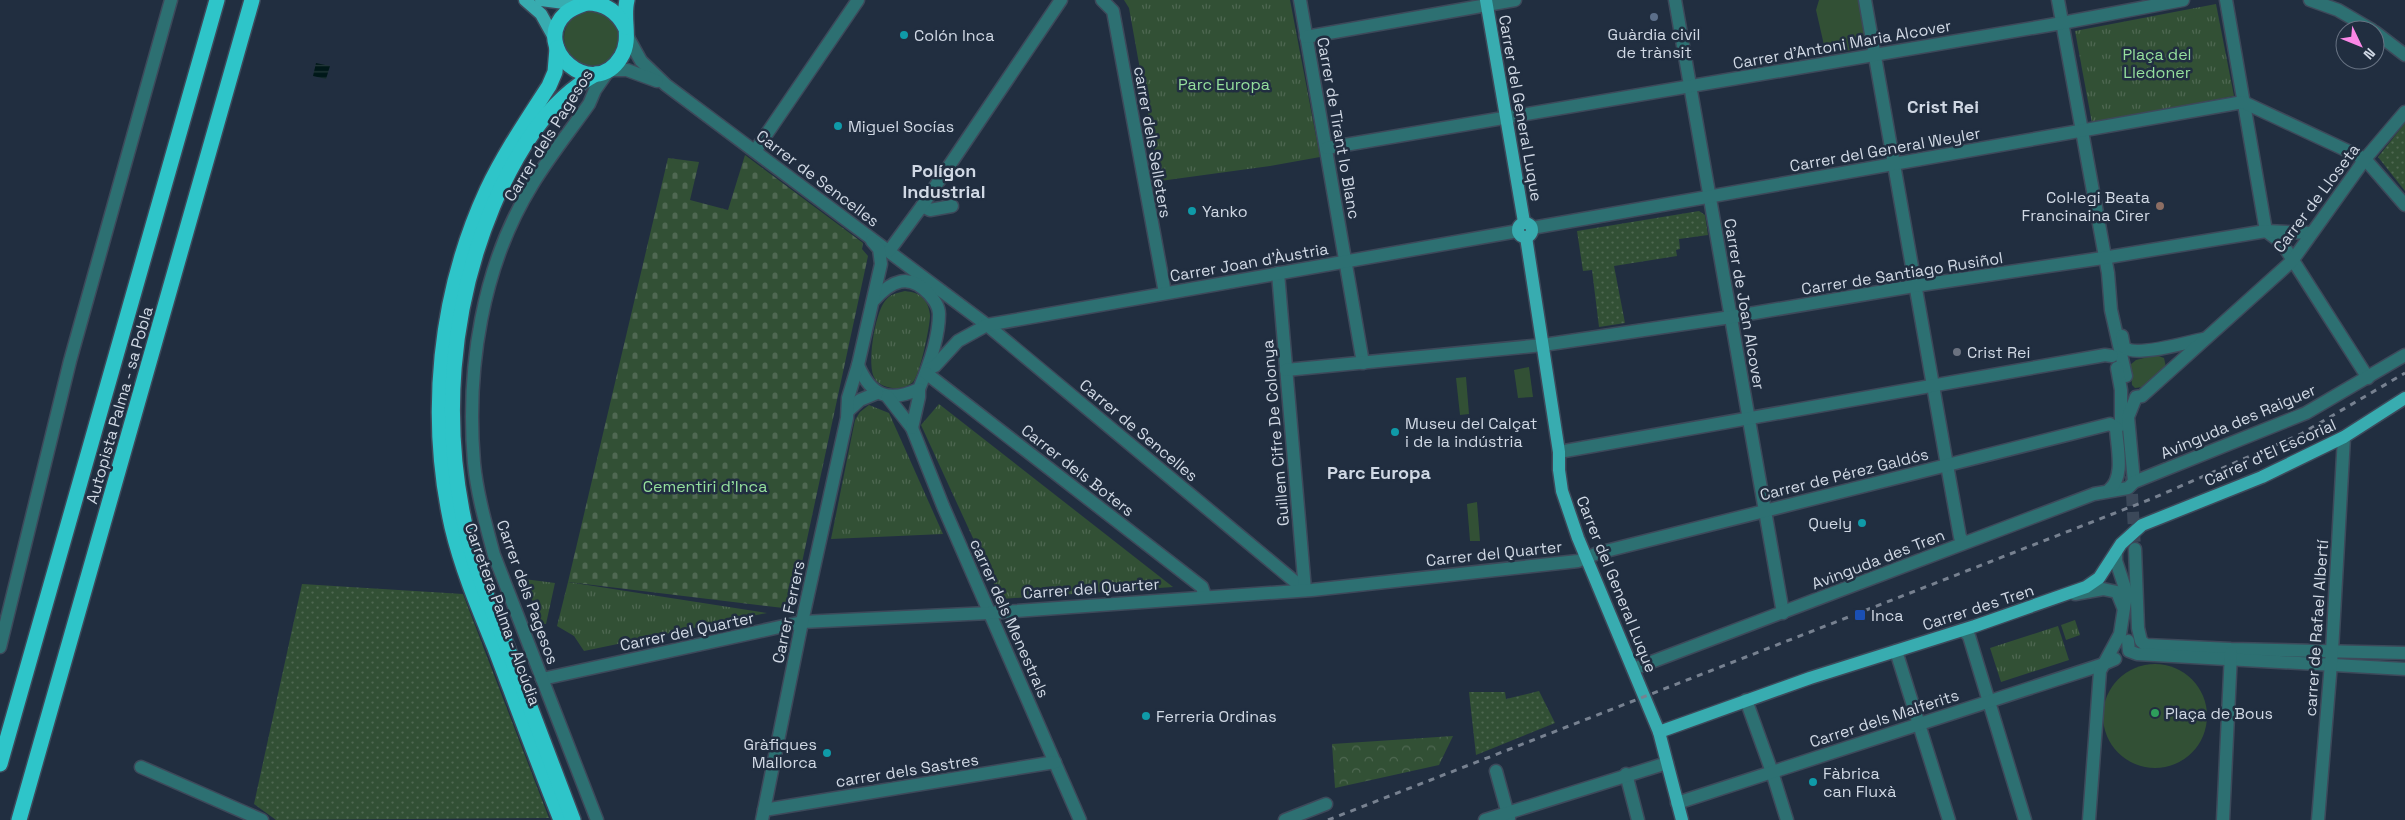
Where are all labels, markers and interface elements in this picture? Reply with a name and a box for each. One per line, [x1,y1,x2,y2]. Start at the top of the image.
marker: Guàrdia civil de trànsit [1648,11,1660,23]
street label: Carrer del General Luque [1494,13,1547,203]
street label: Carrer d'Antoni Maria Alcover [1731,15,1953,74]
north arrow [2335,20,2385,70]
place label: Guàrdia civil de trànsit [1608,24,1700,63]
place label: Colón Inca [914,25,994,46]
marker: Colón Inca [898,29,910,41]
street label: Carrer de Tirant lo Blanc [1312,35,1365,221]
park label: Plaça del Lledoner [2122,44,2192,83]
text: N [2360,44,2379,63]
street label: Carrer dels Pagesos [499,65,598,205]
street label: carrer dels Selleters [1129,65,1176,220]
park label: Parc Europa [1178,74,1270,95]
district label: Crist Rei [1907,95,1979,118]
place label: Miguel Socías [848,116,954,137]
marker: Miguel Socías [832,120,844,132]
street label: Carrer del General Weyler [1788,122,1982,177]
street label: Carrer de Sencelles [752,125,883,232]
street label: Carrer de Lloseta [2268,140,2364,257]
district label: Polígon Industrial [903,159,985,203]
place label: Col·legi Beata Francinaina Cirer [2022,187,2150,226]
marker: Col·legi Beata Francinaina Cirer [2154,200,2166,212]
place label: Yanko [1202,201,1248,222]
marker: Yanko [1186,205,1198,217]
street label: Carrer de Joan Alcover [1719,217,1770,391]
street label: Carrer Joan d'Àustria [1168,238,1330,287]
street label: Carrer de Santiago Rusiñol [1800,247,2004,300]
street label: Autopista Palma - sa Pobla [81,304,158,506]
street label: Guillem Cifre De Colonya [1257,339,1294,527]
place label: Crist Rei [1967,342,2030,363]
marker: Crist Rei [1951,346,1963,358]
street label: Carrer de Sencelles [1075,375,1202,486]
street label: Avinguda des Raiguer [2157,379,2319,464]
place label: Museu del Calçat i de la indústria [1405,413,1537,452]
street label: Carrer d'El Escorial [2201,414,2339,491]
street label: Carrer dels Boters [1017,420,1139,521]
marker: Museu del Calçat i de la indústria [1389,426,1401,438]
street label: Carrer de Pérez Galdós [1758,443,1931,506]
district label: Parc Europa [1327,461,1431,484]
park label: Cementiri d'Inca [643,476,767,497]
street label: Carrer del General Luque [1571,493,1662,676]
place label: Quely [1808,513,1852,534]
street label: Carrer dels Pagesos [492,517,563,667]
marker: Quely [1856,517,1868,529]
street label: Carretera Palma - Alcúdia [460,520,545,708]
street label: Avinguda des Tren [1809,524,1948,595]
street label: carrer dels Menestrals [965,535,1054,701]
street label: Carrer del Quarter [1425,536,1563,571]
street label: carrer de Rafael Albertí [2300,539,2333,717]
street label: Carrer Ferrers [767,559,810,665]
street label: Carrer del Quarter [1022,573,1160,604]
street label: Carrer des Tren [1920,580,2037,635]
place label: Inca [1871,605,1903,626]
street label: Carrer del Quarter [618,607,756,656]
marker: Inca [1853,608,1867,622]
street label: Carrer dels Malferits [1807,684,1962,753]
place label: Plaça de Bous [2165,703,2273,724]
place label: Ferreria Ordinas [1156,706,1277,727]
marker: Plaça de Bous [2149,707,2161,719]
marker: Ferreria Ordinas [1140,710,1152,722]
place label: Gràfiques Mallorca [743,734,817,773]
marker: Gràfiques Mallorca [821,747,833,759]
street label: carrer dels Sastres [834,749,980,792]
place label: Fàbrica can Fluxà [1823,763,1897,802]
marker: Fàbrica can Fluxà [1807,776,1819,788]

